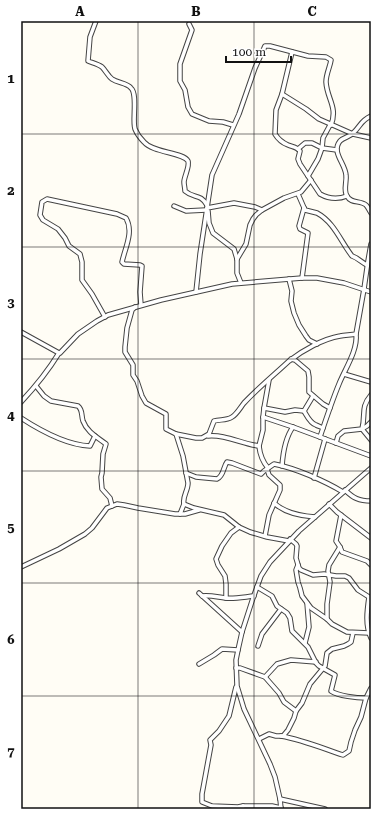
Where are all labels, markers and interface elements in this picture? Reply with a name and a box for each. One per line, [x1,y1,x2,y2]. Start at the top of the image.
text: A [75,4,85,19]
text: B [191,4,201,19]
text: C [307,4,317,19]
scale bar [226,38,291,64]
text: 100 m [232,45,266,59]
text: 1 [7,71,15,86]
text: 2 [7,183,15,198]
text: 3 [7,295,15,310]
text: 4 [7,408,15,423]
text: 5 [7,520,15,535]
text: 6 [7,632,15,647]
text: 7 [7,744,15,759]

